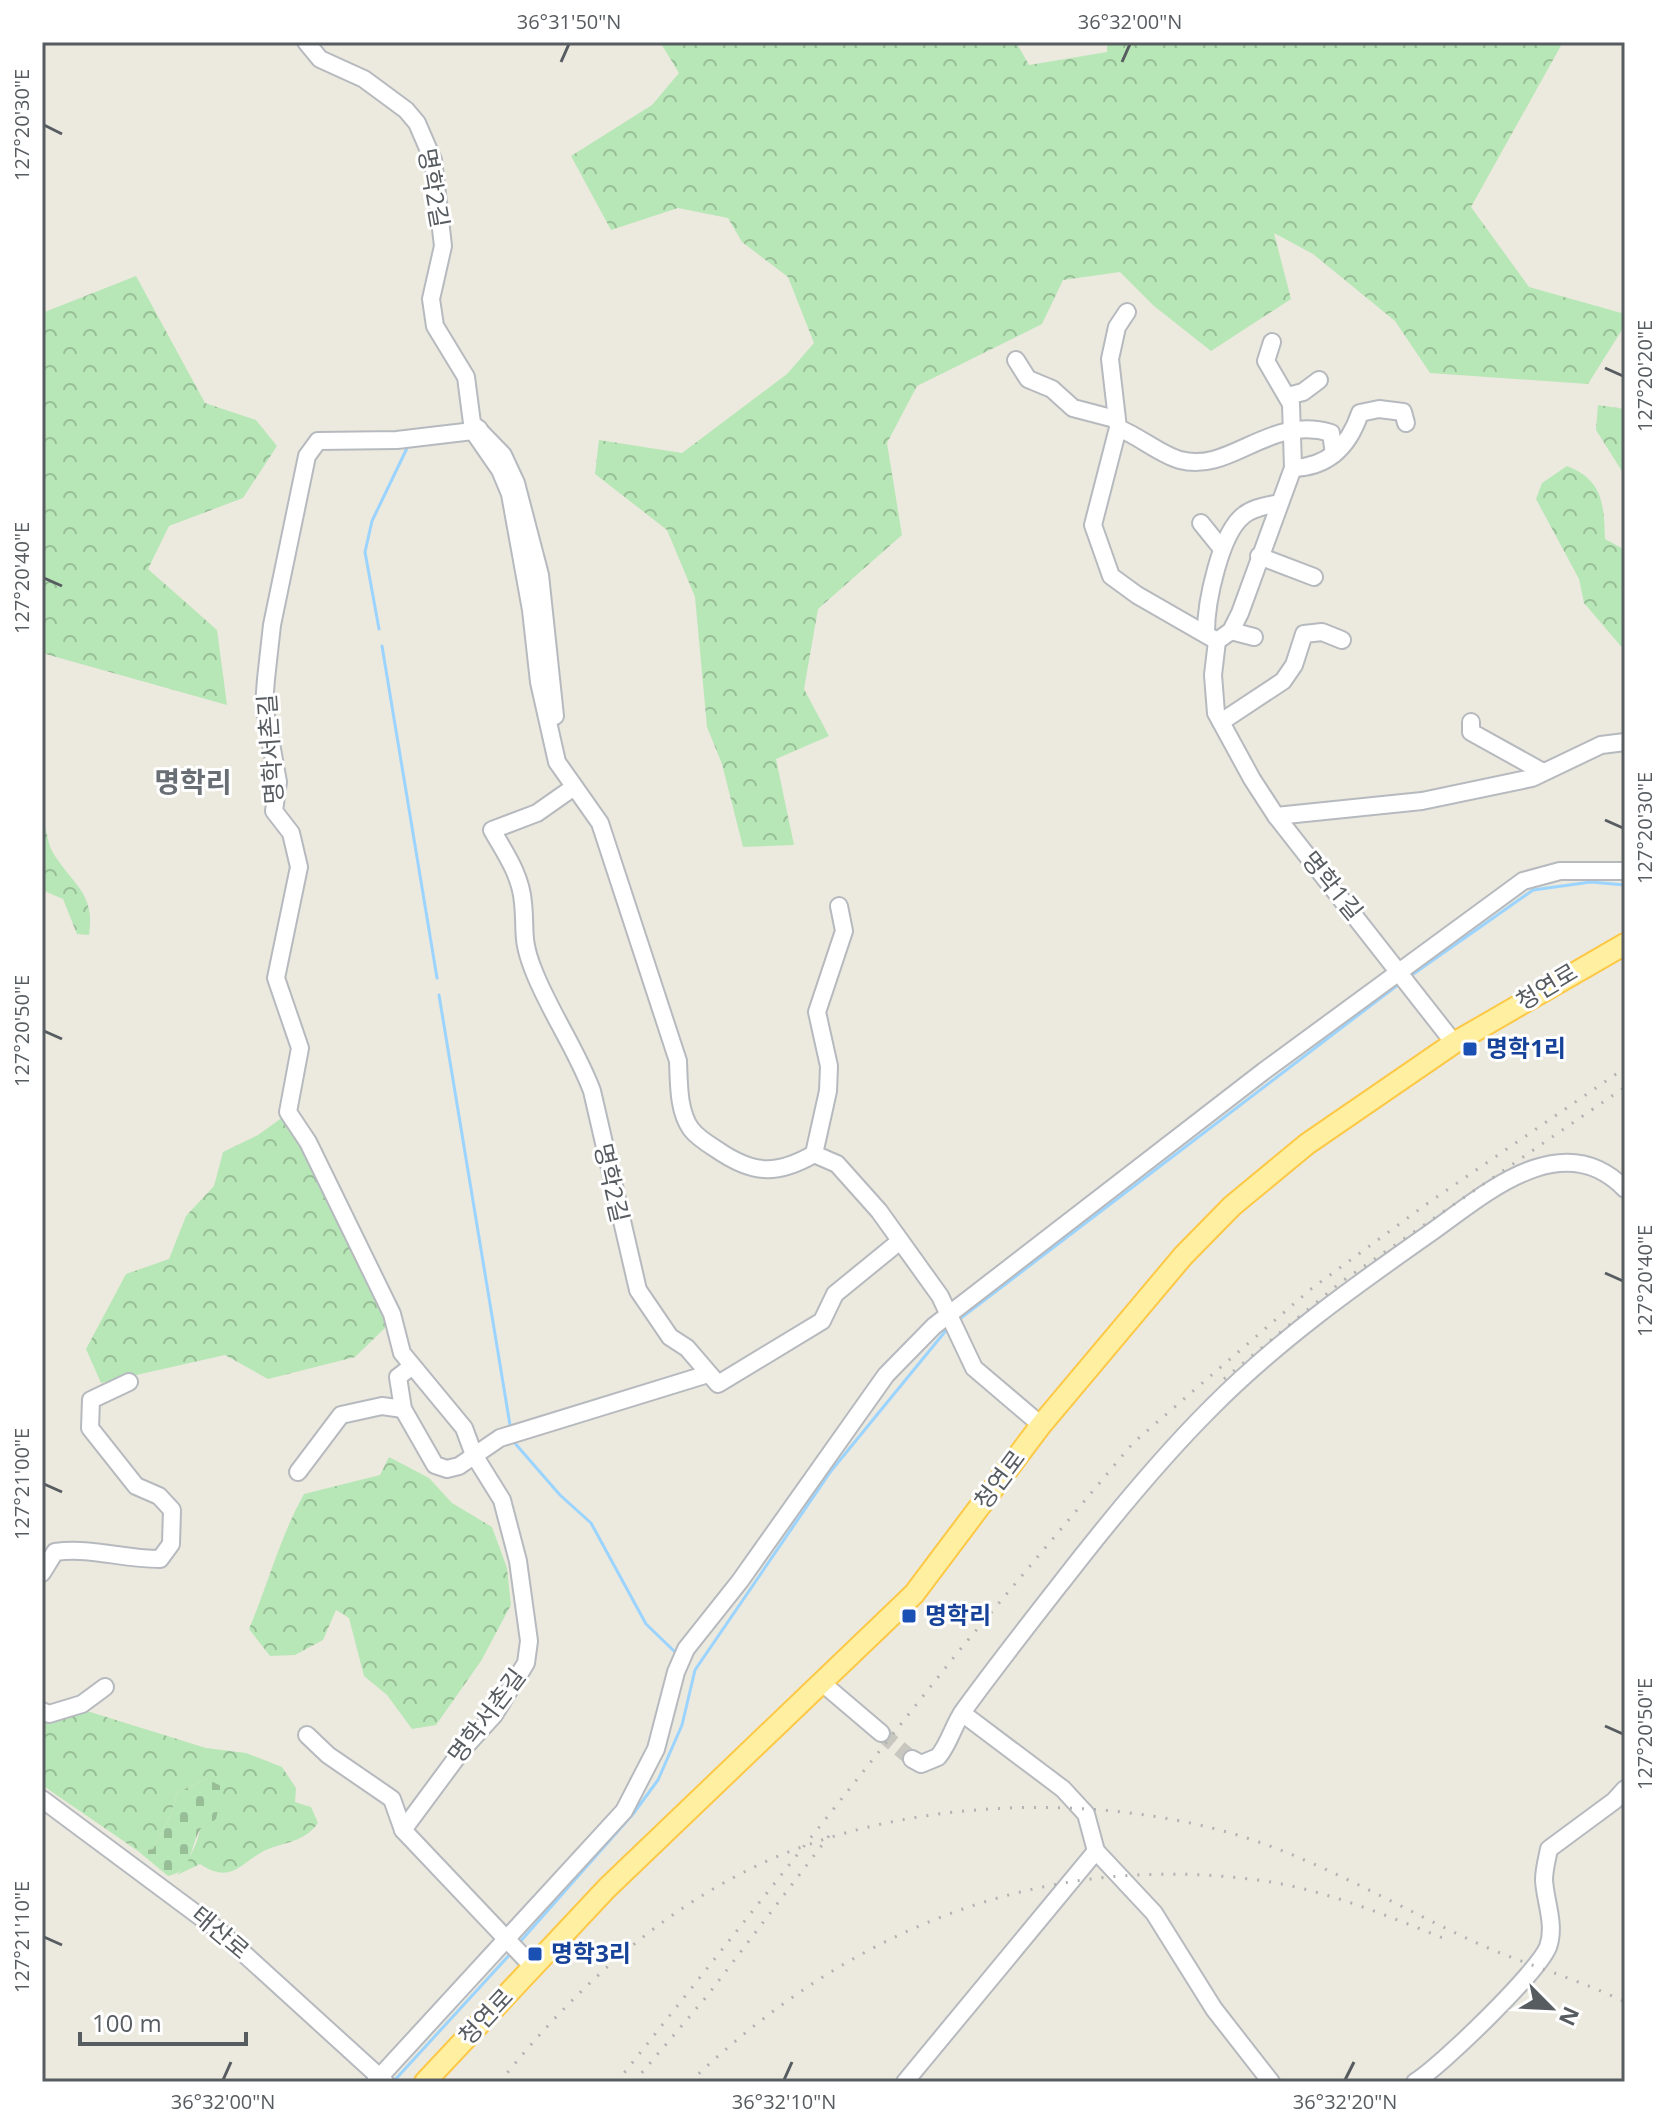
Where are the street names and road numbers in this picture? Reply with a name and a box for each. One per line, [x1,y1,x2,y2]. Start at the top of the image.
street label: 명학2길 [411,145,458,230]
street label: 명학서촌길 [249,693,290,805]
street label: 명학1길 [1295,844,1371,927]
street label: 청연로 [1509,955,1583,1017]
street label: 명학2길 [587,1140,638,1225]
street label: 청연로 [966,1443,1032,1515]
street label: 명학서촌길 [439,1661,532,1769]
street label: 태산로 [185,1898,257,1966]
street label: 청연로 [450,1980,520,2051]

